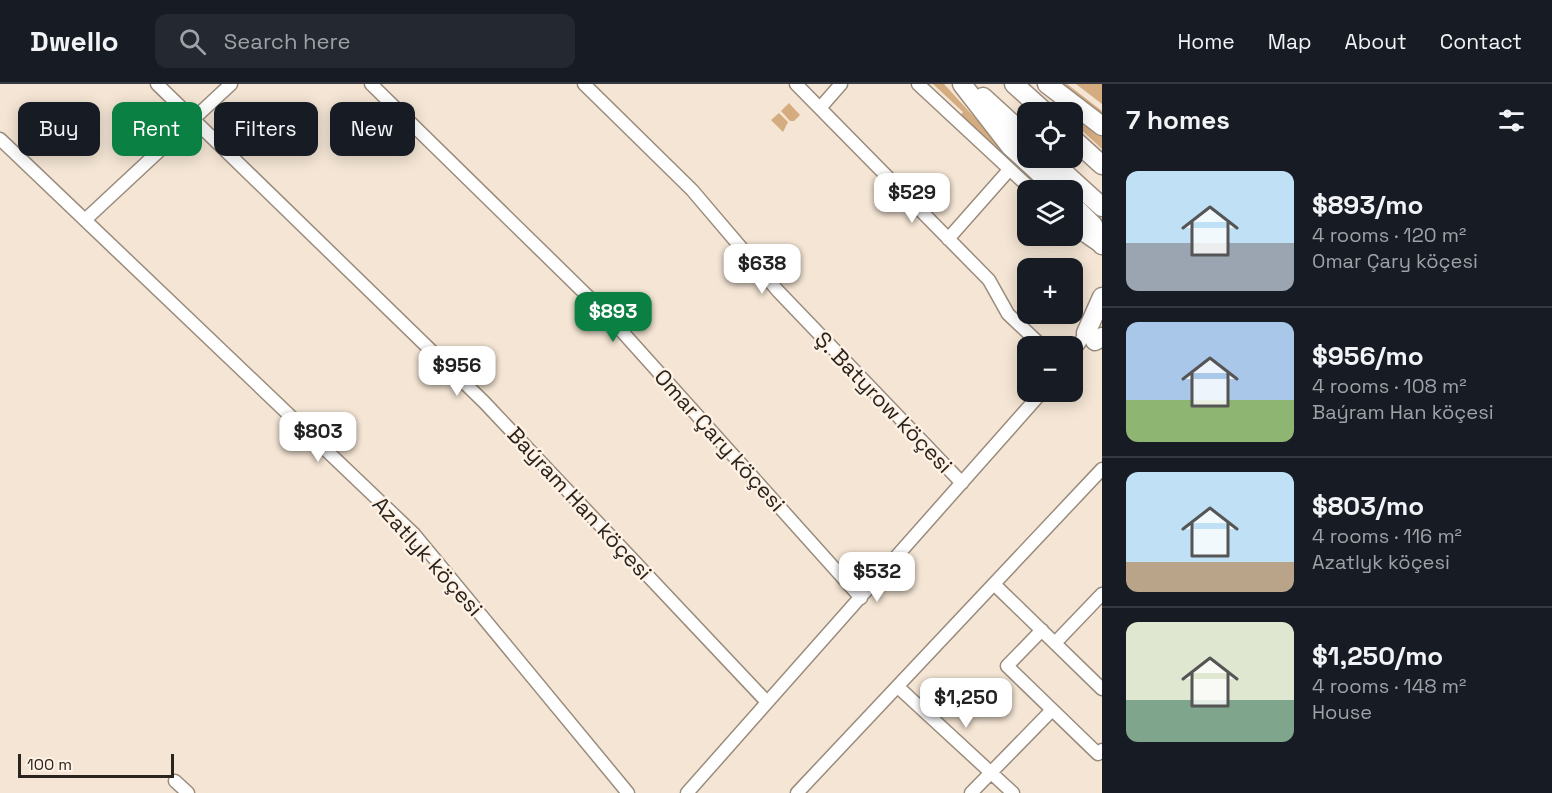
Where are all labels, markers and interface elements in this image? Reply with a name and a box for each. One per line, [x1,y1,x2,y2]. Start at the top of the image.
search box [155,14,575,68]
text: Dwello [30,23,119,59]
icon: search [176,25,209,58]
text: Search here [224,27,351,55]
text: Home [1177,28,1235,55]
text: Map [1268,28,1312,55]
text: About [1345,28,1407,55]
text: Contact [1440,28,1522,55]
chip: Buy [18,102,100,156]
chip: Rent [112,102,202,156]
chip: Filters [214,102,318,156]
chip: New [330,102,415,156]
map controls [1017,102,1083,402]
button: locate [1017,102,1083,168]
text: 7 homes [1126,103,1230,137]
icon: filters [1495,104,1528,137]
pin: $529 [876,173,948,224]
text: $529 [888,179,936,205]
button: layers [1017,180,1083,246]
text: $893/mo [1312,188,1423,222]
icon: home [1174,195,1246,267]
text: 4 rooms · 120 m² [1312,222,1466,248]
pin: $638 [726,244,798,295]
text: Omar Çary köçesi [1312,248,1478,274]
text: $638 [738,250,786,276]
button: + [1017,258,1083,324]
pin: $893 [577,292,649,343]
text: $893 [589,298,637,324]
street label: Ş. Batyrow köçesi [809,325,959,479]
button: − [1017,336,1083,402]
text: $956/mo [1312,339,1424,373]
pin: $956 [421,346,493,397]
icon: home [1174,346,1246,418]
text: $956 [433,352,481,378]
street label: Omar Çary köçesi [649,363,791,517]
text: 4 rooms · 108 m² [1312,373,1467,399]
text: Baýram Han köçesi [1312,399,1494,425]
pin: $803 [282,412,354,463]
text: $803 [293,418,343,444]
street label: Baýram Han köçesi [502,420,658,586]
text: $803/mo [1312,489,1424,523]
street label: Azatlyk köçesi [367,490,489,622]
icon: home [1174,496,1246,568]
text: 4 rooms · 116 m² [1312,523,1462,549]
text: Azatlyk köçesi [1312,549,1450,575]
pin: $532 [841,552,913,603]
text: $532 [853,558,901,584]
text: $1,250/mo [1312,639,1443,673]
icon: home [1174,646,1246,718]
text: 4 rooms · 148 m² [1312,673,1466,699]
pin: $1,250 [917,678,1015,729]
text: $1,250 [934,684,998,710]
text: House [1312,699,1372,725]
scale bar [18,751,174,778]
text: 100 m [27,754,72,775]

